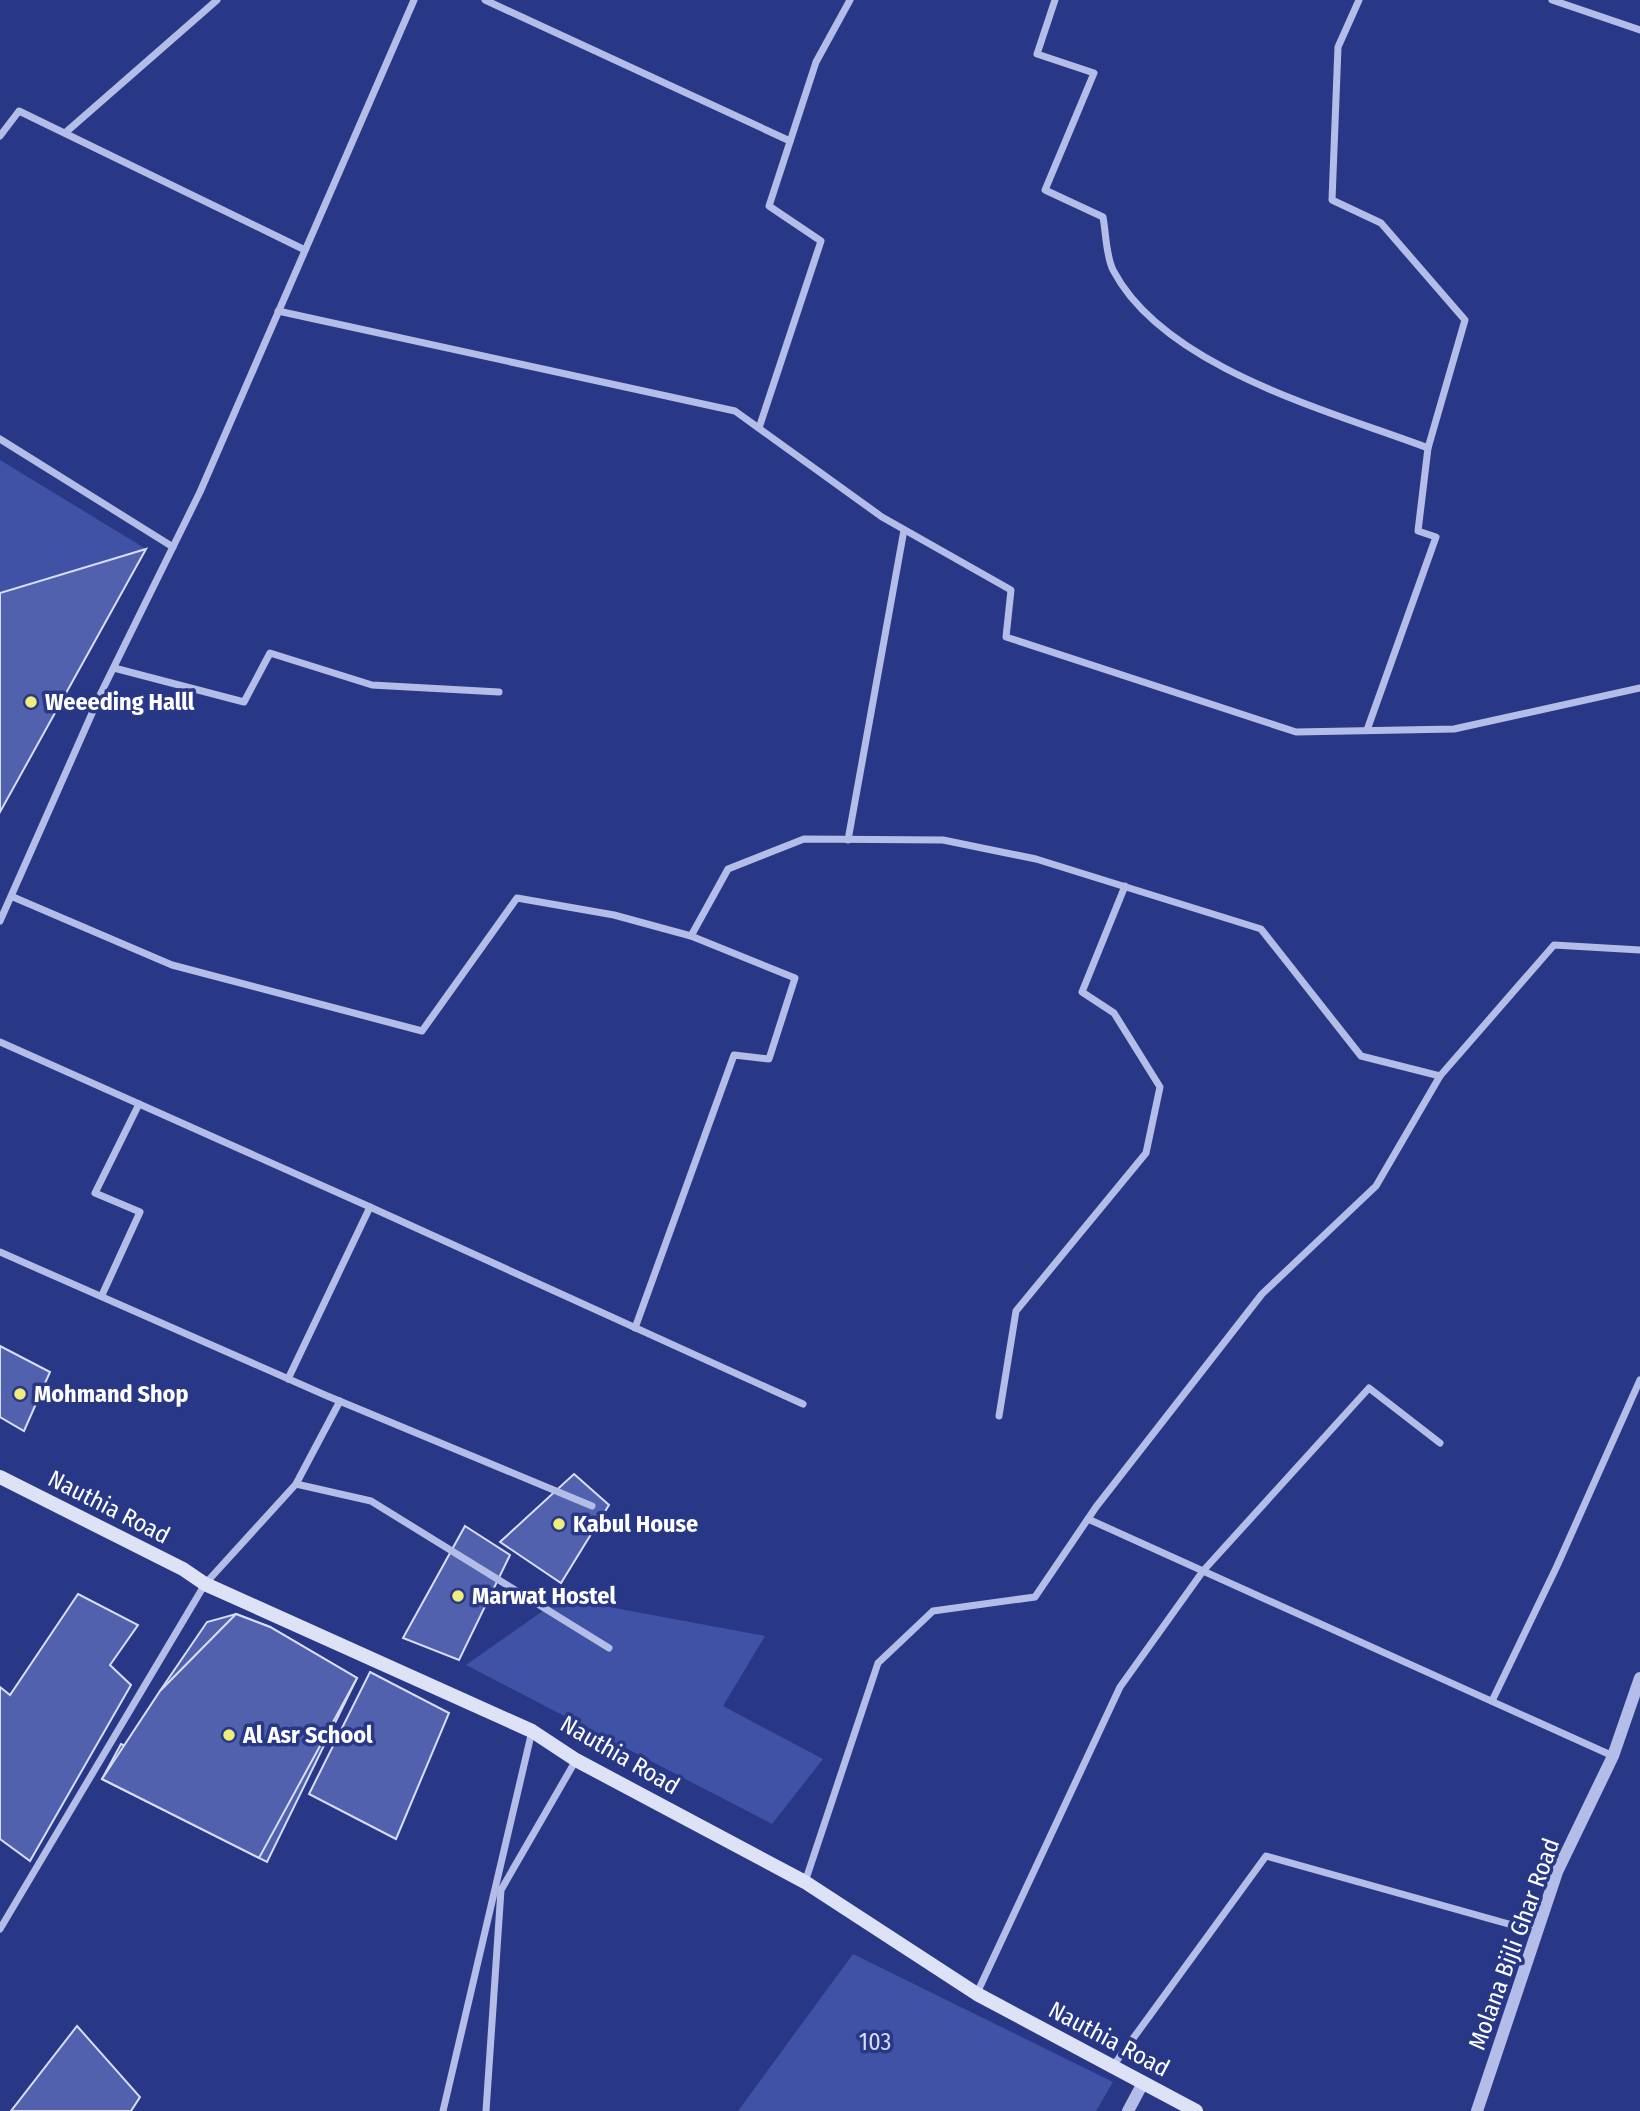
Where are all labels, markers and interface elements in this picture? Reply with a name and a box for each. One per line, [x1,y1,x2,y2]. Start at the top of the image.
place label: Weeeding Halll [45,688,195,716]
marker: Weeeding Halll [23,694,39,710]
place label: Mohmand Shop [34,1380,188,1408]
marker: Mohmand Shop [12,1386,28,1402]
street label: Nauthia Road [44,1464,174,1550]
place label: Kabul House [573,1510,698,1538]
marker: Kabul House [551,1516,567,1532]
place label: Marwat Hostel [472,1582,616,1610]
marker: Marwat Hostel [450,1588,466,1604]
street label: Nauthia Road [556,1710,684,1800]
place label: Al Asr School [242,1721,373,1749]
marker: Al Asr School [221,1727,237,1743]
street label: Molana Bijli Ghar Road [1463,1834,1565,2054]
street label: Nauthia Road [1044,1996,1174,2082]
park label: 103 [859,2028,891,2056]

